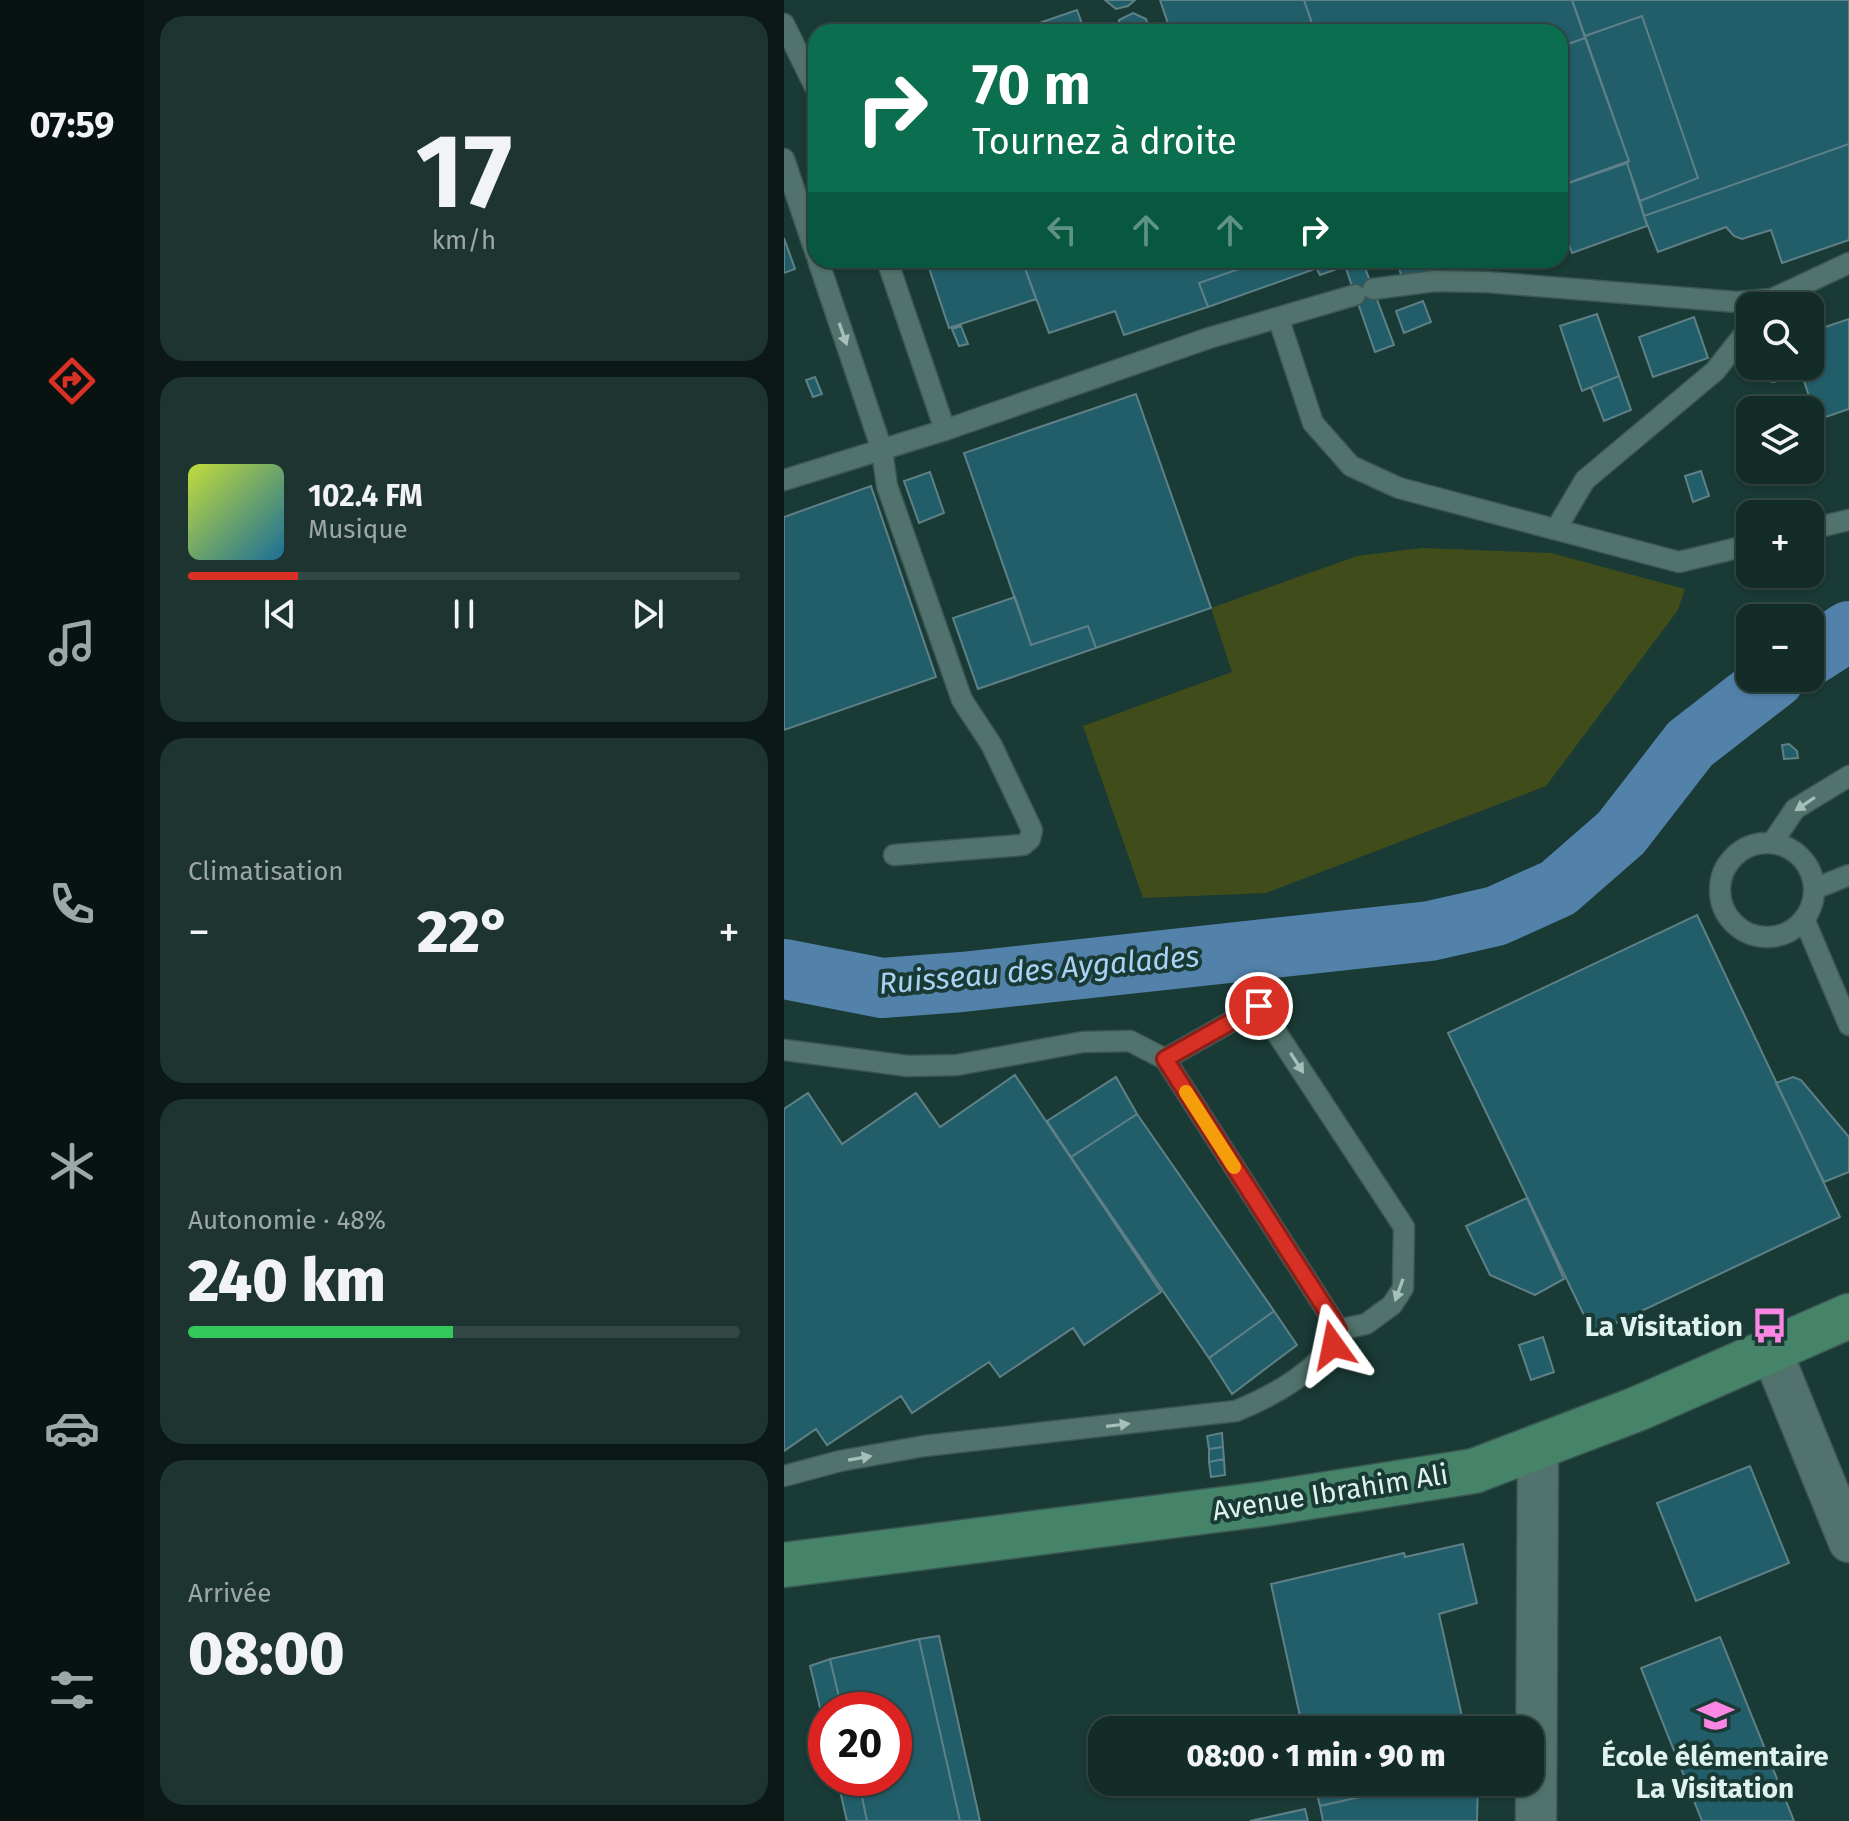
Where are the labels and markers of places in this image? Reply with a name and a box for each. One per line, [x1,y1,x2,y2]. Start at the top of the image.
pin [1225,972,1293,1040]
bus stop icon: La Visitation [1750,1307,1788,1345]
place label: La Visitation [1585,1310,1743,1343]
school or university icon: École élémentaire La Visitation [1696,1697,1734,1735]
place label: École élémentaire La Visitation [1601,1739,1829,1805]

